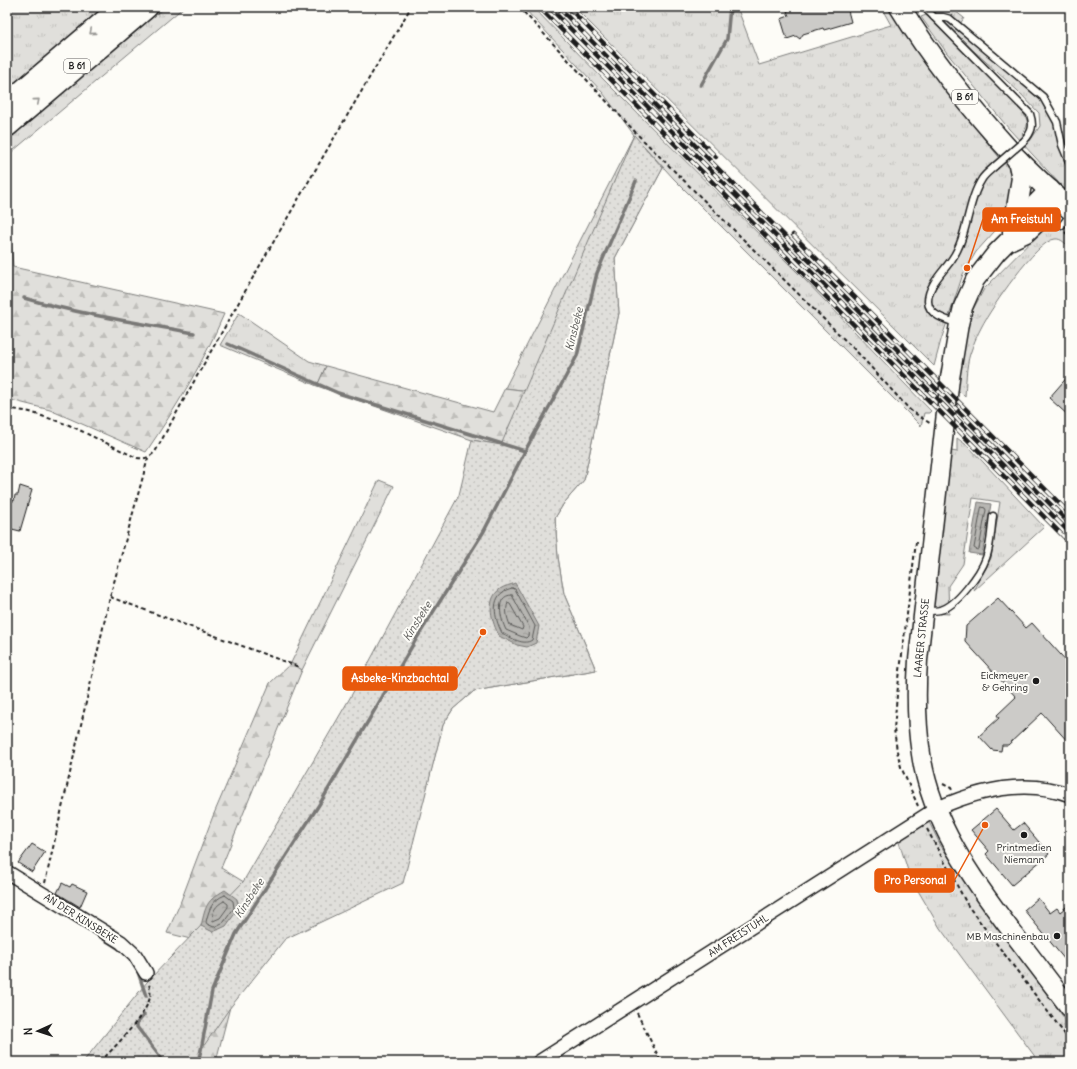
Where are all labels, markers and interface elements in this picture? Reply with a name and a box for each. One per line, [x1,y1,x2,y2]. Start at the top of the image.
one-way arrow [89,28,96,35]
road number: B 61 [64,59,90,73]
road number: B 61 [952,90,978,104]
one-way arrow [32,98,39,105]
callout: Am Freistuhl [983,208,1060,231]
text: Am Freistuhl [991,212,1053,226]
water label: Kinsbeke [562,305,586,352]
water label: Kinsbeke [399,598,435,643]
street label: LAARER STRASSE [911,598,932,678]
callout: Asbeke-Kinzbachtal [343,667,457,690]
place label: Eickmeyer & Gehring [980,669,1028,694]
text: Asbeke-Kinzbachtal [351,671,449,685]
marker: Eickmeyer & Gehring [1031,676,1041,686]
marker: Printmedien Niemann [1019,830,1029,840]
place label: Printmedien Niemann [997,841,1052,866]
callout: Pro Personal [875,869,954,892]
text: Pro Personal [884,873,946,887]
water label: Kinsbeke [231,875,267,920]
street label: AN DER KINSBEKE [41,890,120,946]
street label: AM FREISTUHL [706,911,771,960]
place label: MB Maschinenbau [967,930,1049,943]
marker: MB Maschinenbau [1052,931,1062,941]
north arrow [18,1011,58,1051]
text: N [21,1027,35,1036]

